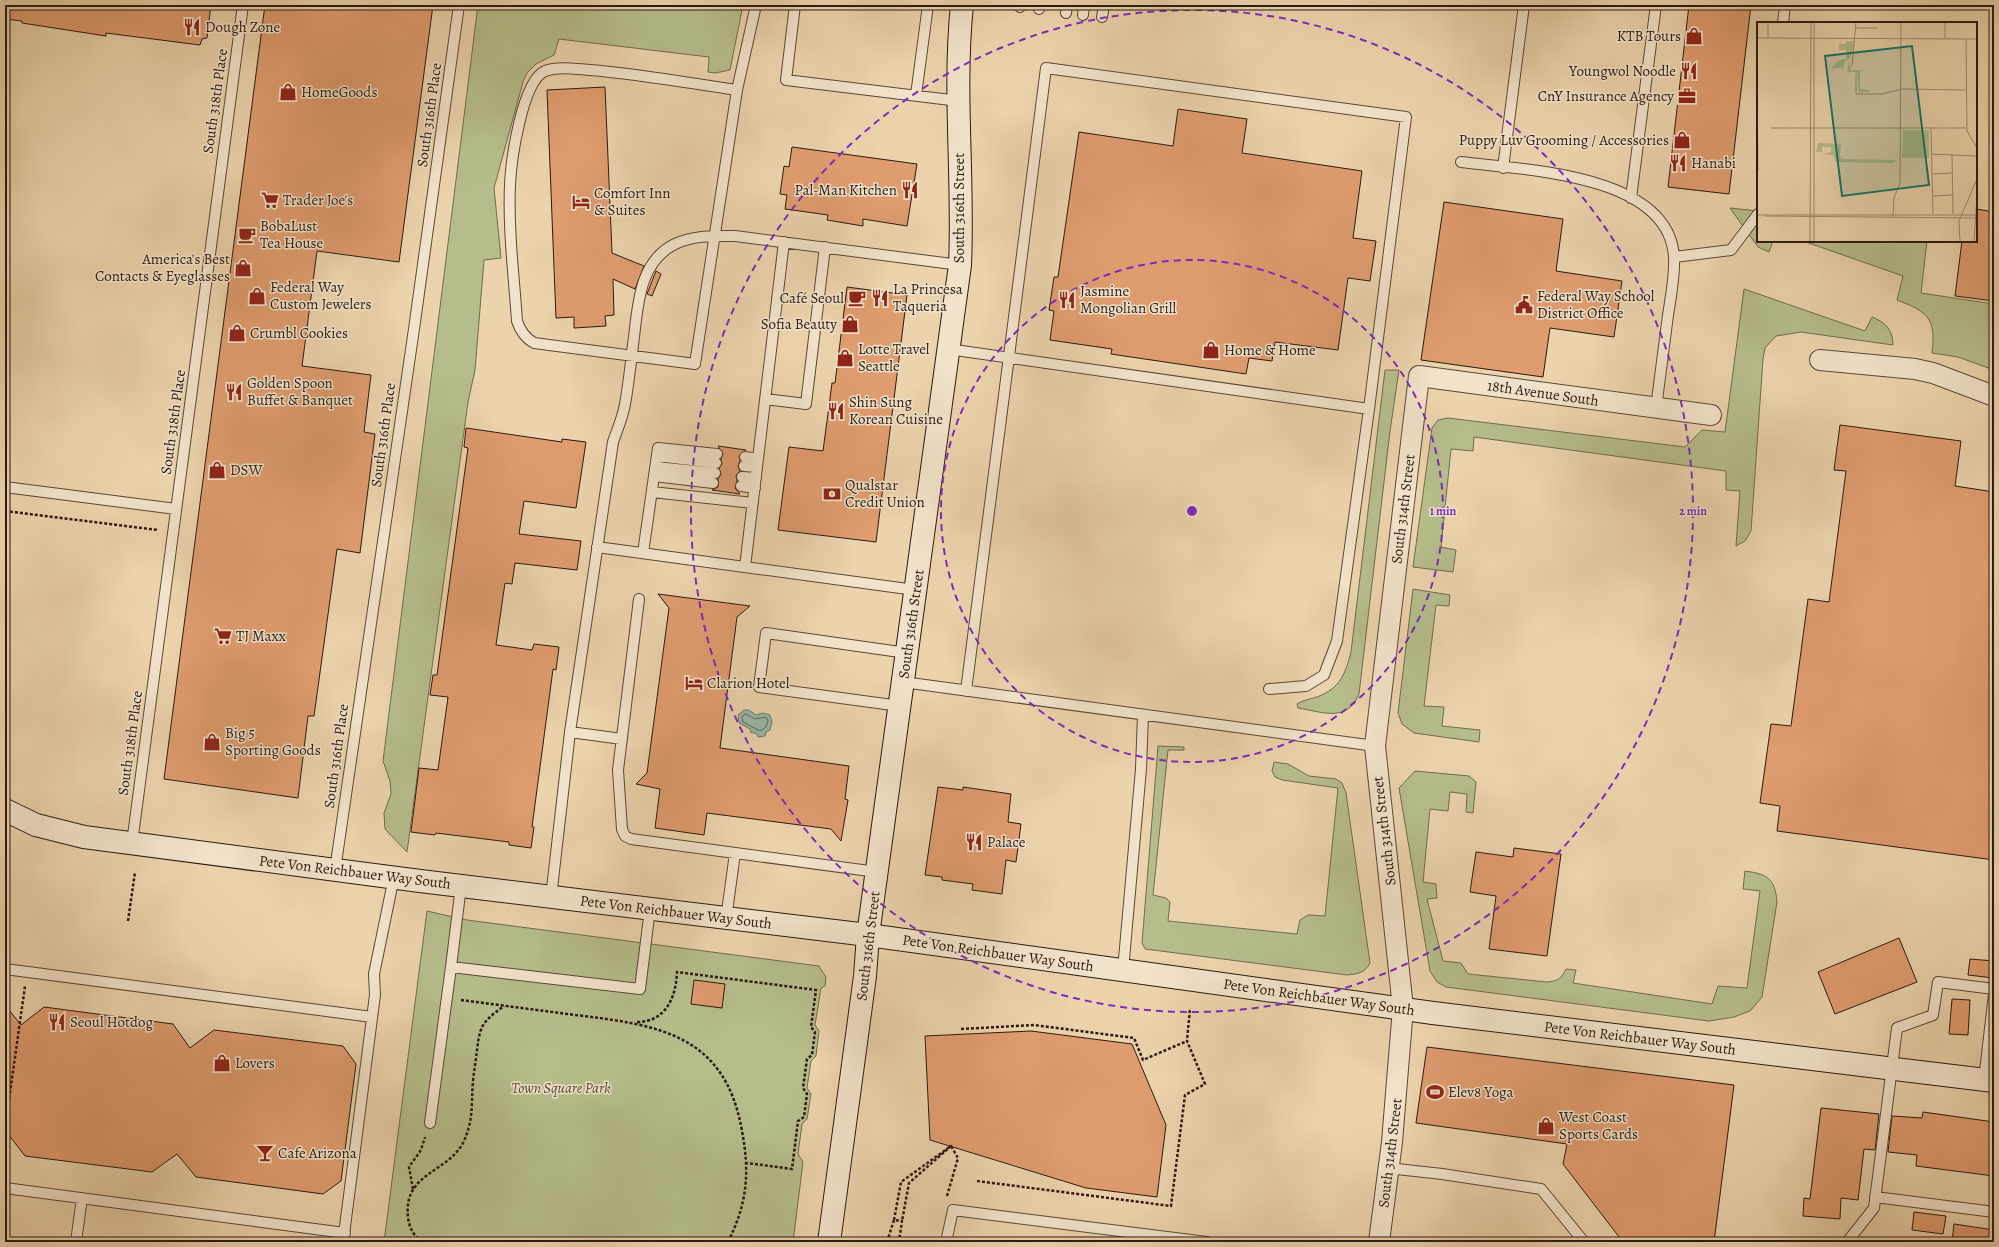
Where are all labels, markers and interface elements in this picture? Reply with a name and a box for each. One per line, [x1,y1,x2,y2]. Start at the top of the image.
restaurant icon: Dough Zone [182,17,202,37]
place label: Dough Zone [205,17,281,37]
inset map [1757,22,1977,242]
place label: KTB Tours [1617,26,1681,46]
shop icon: KTB Tours [1684,26,1704,46]
street label: South 318th Place [198,47,232,155]
street label: South 316th Place [412,61,446,168]
place label: Youngwol Noodle [1568,61,1676,81]
restaurant icon: Youngwol Noodle [1679,61,1699,81]
shop icon: HomeGoods [278,82,298,102]
place label: HomeGoods [301,82,377,102]
place label: CnY Insurance Agency [1538,86,1674,106]
office icon: CnY Insurance Agency [1677,86,1697,106]
place label: Puppy Luv Grooming / Accessories [1459,130,1669,150]
shop icon: Puppy Luv Grooming / Accessories [1672,130,1692,150]
street label: South 316th Street [949,153,969,263]
restaurant icon: Hanabi [1668,153,1688,173]
place label: Hanabi [1691,153,1736,173]
place label: Pal-Man Kitchen [794,180,897,200]
restaurant icon: Pal-Man Kitchen [900,180,920,200]
place label: Comfort Inn & Suites [594,183,671,220]
supermarket icon: Trader Joe's [260,190,280,210]
place label: Trader Joe's [283,190,353,210]
hotel icon: Comfort Inn & Suites [571,192,591,212]
place label: BobaLust Tea House [260,216,324,253]
cafe icon: BobaLust Tea House [237,225,257,245]
place label: America's Best Contacts & Eyeglasses [95,249,230,286]
shop icon: America's Best Contacts & Eyeglasses [233,258,253,278]
place label: Federal Way Custom Jewelers [270,277,372,314]
place label: La Princesa Taqueria [893,279,963,316]
place label: Jasmine Mongolian Grill [1080,281,1176,318]
shop icon: Federal Way Custom Jewelers [247,286,267,306]
place label: Federal Way School District Office [1537,286,1655,323]
place label: Café Seoul [780,288,844,308]
cafe icon: Café Seoul [847,288,867,308]
restaurant icon: La Princesa Taqueria [870,288,890,308]
restaurant icon: Jasmine Mongolian Grill [1057,290,1077,310]
public building icon: Federal Way School District Office [1514,295,1534,315]
place label: Sofia Beauty [761,314,837,334]
shop icon: Sofia Beauty [840,314,860,334]
shop icon: Crumbl Cookies [227,323,247,343]
place label: Crumbl Cookies [250,323,348,343]
place label: Lotte Travel Seattle [858,339,930,376]
shop icon: Home & Home [1201,340,1221,360]
place label: Home & Home [1224,340,1316,360]
shop icon: Lotte Travel Seattle [835,348,855,368]
street label: South 318th Place [156,368,190,476]
place label: Golden Spoon Buffet & Banquet [247,373,353,410]
street label: 18th Avenue South [1486,375,1600,411]
street label: South 316th Place [366,381,400,488]
restaurant icon: Golden Spoon Buffet & Banquet [224,382,244,402]
place label: Shin Sung Korean Cuisine [849,392,943,429]
restaurant icon: Shin Sung Korean Cuisine [826,401,846,421]
street label: South 314th Street [1386,453,1420,565]
shop icon: DSW [207,460,227,480]
place label: DSW [230,460,262,480]
place label: Qualstar Credit Union [845,475,925,512]
bank icon: Qualstar Credit Union [822,484,842,504]
text: 1 min [1430,503,1457,519]
text: 2 min [1679,503,1707,519]
centre of rings [1185,504,1199,518]
street label: South 316th Street [893,568,929,680]
supermarket icon: TJ Maxx [213,626,233,646]
place label: TJ Maxx [236,626,286,646]
hotel icon: Clarion Hotel [684,673,704,693]
place label: Clarion Hotel [707,673,790,693]
street label: South 318th Place [113,689,147,797]
street label: South 316th Place [319,702,353,809]
place label: Big 5 Sporting Goods [225,723,321,760]
shop icon: Big 5 Sporting Goods [202,732,222,752]
street label: South 314th Street [1367,775,1401,887]
restaurant icon: Palace [964,832,984,852]
place label: Palace [987,832,1026,852]
street label: Pete Von Reichbauer Way South [258,850,452,894]
street label: Pete Von Reichbauer Way South [579,890,773,934]
street label: South 316th Street [851,890,885,1002]
street label: Pete Von Reichbauer Way South [901,930,1095,976]
street label: Pete Von Reichbauer Way South [1222,974,1416,1020]
restaurant icon: Seoul Hotdog [47,1012,67,1032]
place label: Seoul Hotdog [70,1012,154,1032]
street label: Pete Von Reichbauer Way South [1543,1016,1737,1060]
shop icon: Lovers [212,1053,232,1073]
place label: Lovers [235,1053,275,1073]
park label: Town Square Park [511,1078,611,1098]
sports icon: Elev8 Yoga [1425,1082,1445,1102]
place label: Elev8 Yoga [1448,1082,1513,1102]
street label: South 314th Street [1373,1097,1407,1209]
place label: West Coast Sports Cards [1558,1107,1638,1144]
shop icon: West Coast Sports Cards [1536,1116,1556,1136]
bar icon: Cafe Arizona [255,1143,275,1163]
place label: Cafe Arizona [278,1143,357,1163]

